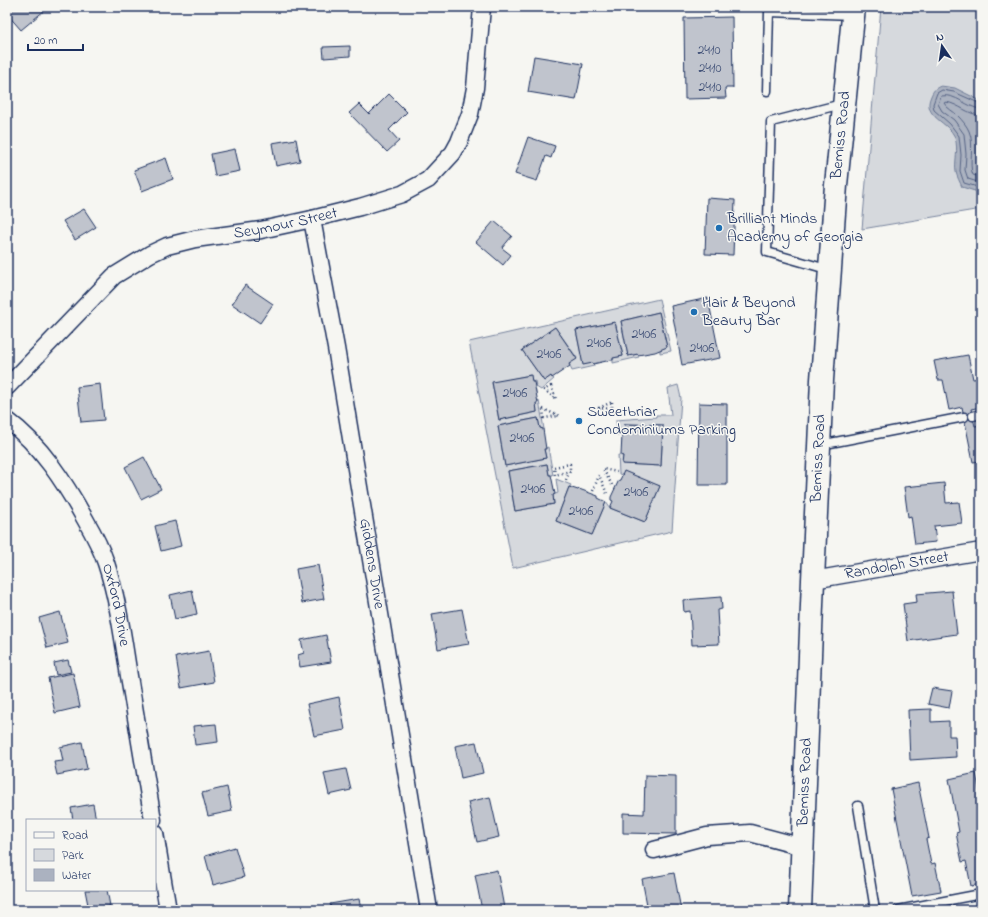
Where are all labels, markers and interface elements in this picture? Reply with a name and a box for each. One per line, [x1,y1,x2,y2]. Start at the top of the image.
scale bar [28,26,83,52]
north arrow [922,26,962,66]
text: N [935,29,945,46]
text: 20 m [34,32,57,50]
house number: 2410 [697,40,721,61]
house number: 2410 [698,58,722,79]
house number: 2410 [698,77,722,98]
street label: Bemiss Road [825,90,857,181]
street label: Seymour Street [232,201,341,246]
place label: Brilliant Minds Academy of Georgia [726,207,863,249]
marker: Brilliant Minds Academy of Georgia [714,223,724,233]
place label: Hair & Beyond Beauty Bar [701,291,796,333]
marker: Hair & Beyond Beauty Bar [689,307,699,317]
house number: 2406 [632,324,656,345]
house number: 2406 [587,333,611,354]
house number: 2406 [690,338,714,359]
house number: 2406 [537,344,561,365]
house number: 2406 [503,383,527,404]
place label: Sweetbriar Condominiums Parking [587,400,736,442]
street label: Bemiss Road [804,414,832,504]
marker: Sweetbriar Condominiums Parking [574,416,584,426]
house number: 2406 [510,428,534,449]
house number: 2406 [521,479,545,500]
house number: 2406 [624,482,648,503]
house number: 2406 [569,501,593,522]
street label: Giddens Drive [352,517,391,612]
street label: Randolph Street [843,545,951,586]
street label: Oxford Drive [95,561,136,649]
street label: Bemiss Road [791,737,819,828]
legend [26,819,156,891]
text: Road [62,827,88,845]
text: Park [62,847,84,865]
text: Water [62,867,91,885]

